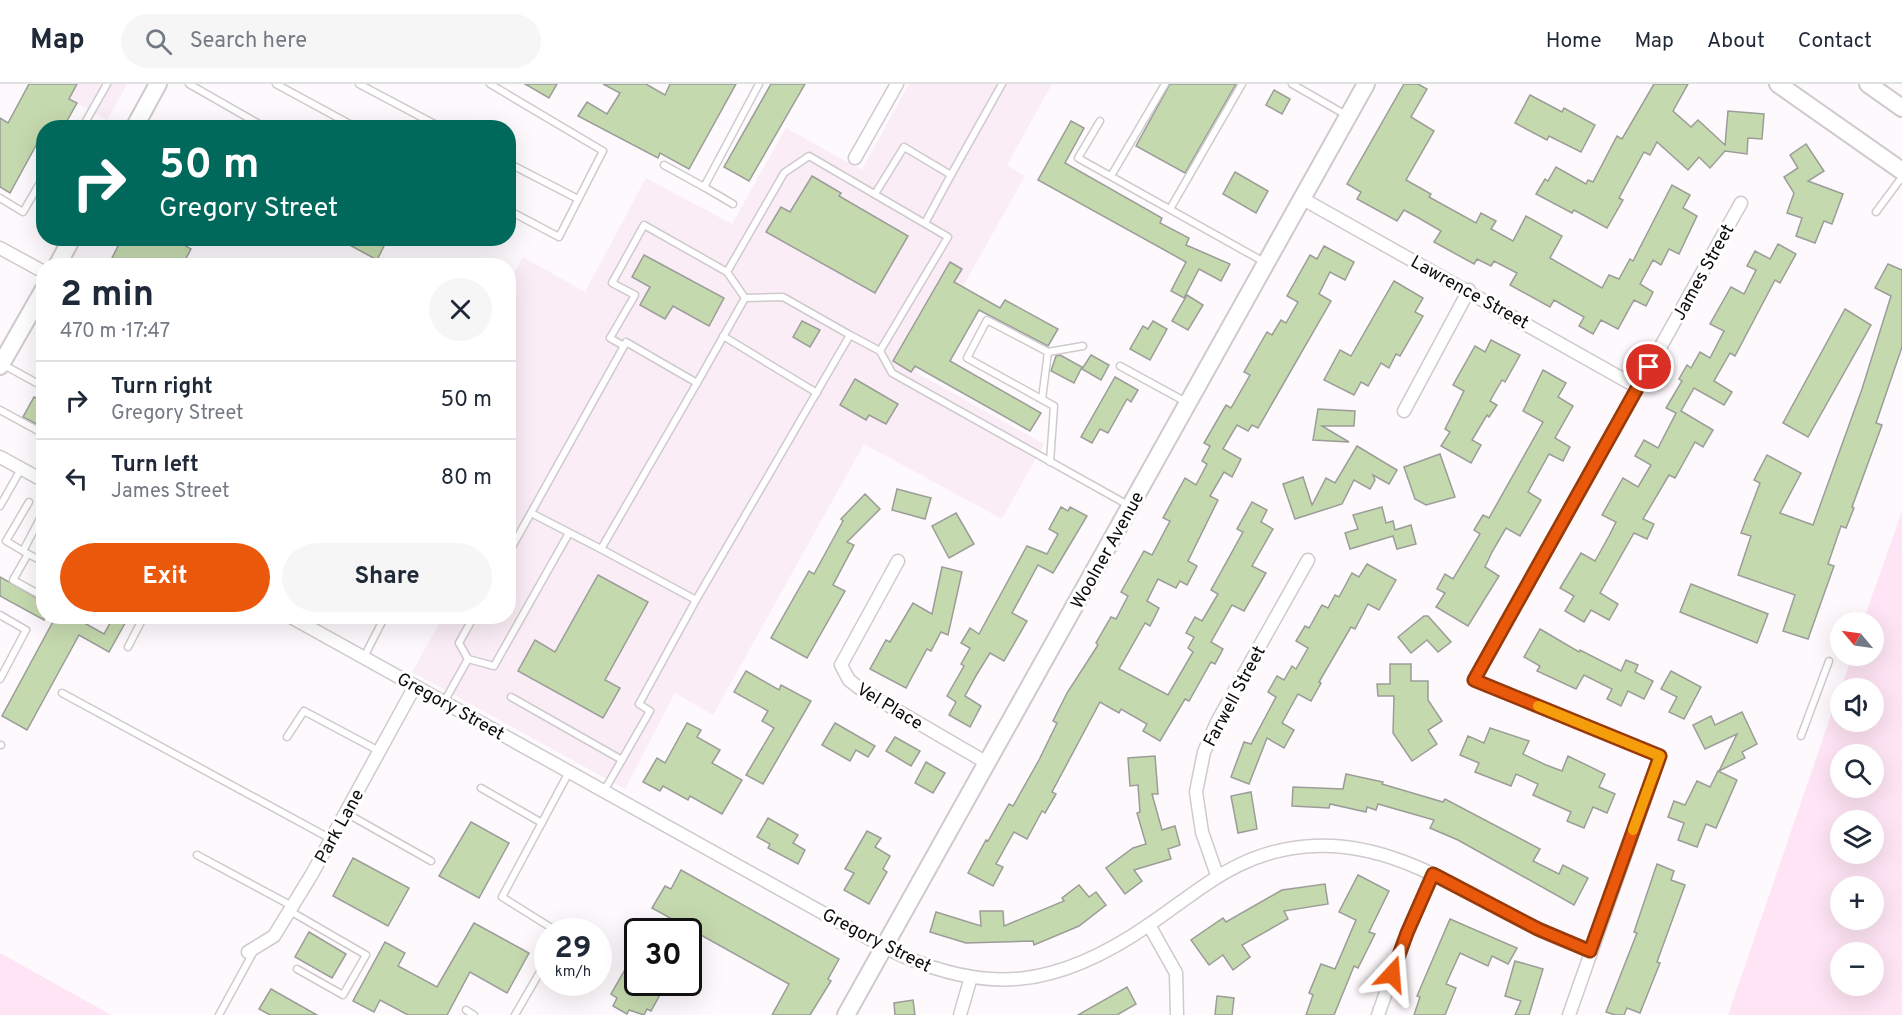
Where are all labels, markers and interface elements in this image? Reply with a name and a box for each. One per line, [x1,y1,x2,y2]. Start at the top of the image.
search box [121,14,541,68]
text: Map [30,23,85,59]
icon: search [142,25,175,58]
text: Search here [190,28,307,55]
text: Home [1546,28,1602,55]
text: Map [1635,28,1674,55]
text: About [1707,28,1765,55]
text: Contact [1798,28,1872,55]
text: 50 m [159,140,260,193]
icon: right [60,144,138,222]
text: Gregory Street [159,192,338,226]
street label: James Street [1668,220,1740,325]
street label: Lawrence Street [1406,251,1532,335]
text: 2 min [60,273,154,319]
button: close [429,278,492,341]
text: 470 m · 17:47 [60,319,170,345]
pin [1623,341,1674,392]
icon: arrive [1632,350,1665,383]
text: Turn right [111,374,213,401]
icon: right [60,384,93,417]
text: 50 m [440,387,492,414]
text: Gregory Street [111,401,244,427]
text: Turn left [111,452,199,479]
icon: left [60,462,93,495]
text: 80 m [441,465,492,492]
text: James Street [111,479,230,505]
street label: Woolner Avenue [1067,488,1150,614]
button: Exit [60,543,270,612]
button: Share [282,543,492,612]
north arrow [1830,612,1884,666]
map controls [1830,612,1884,996]
street label: Farwell Street [1199,642,1272,751]
street label: Gregory Street [392,668,508,746]
button: sound [1830,678,1884,732]
street label: Vel Place [852,679,927,736]
button: search [1830,744,1884,798]
street label: Park Lane [311,786,370,868]
button: layers [1830,810,1884,864]
button: + [1830,876,1884,930]
street label: Gregory Street [818,904,935,979]
speed limit sign: 30 [624,918,702,996]
text: 29 [555,931,591,968]
position arrow [1360,942,1424,1006]
button: − [1830,942,1884,996]
text: km/h [555,963,591,982]

